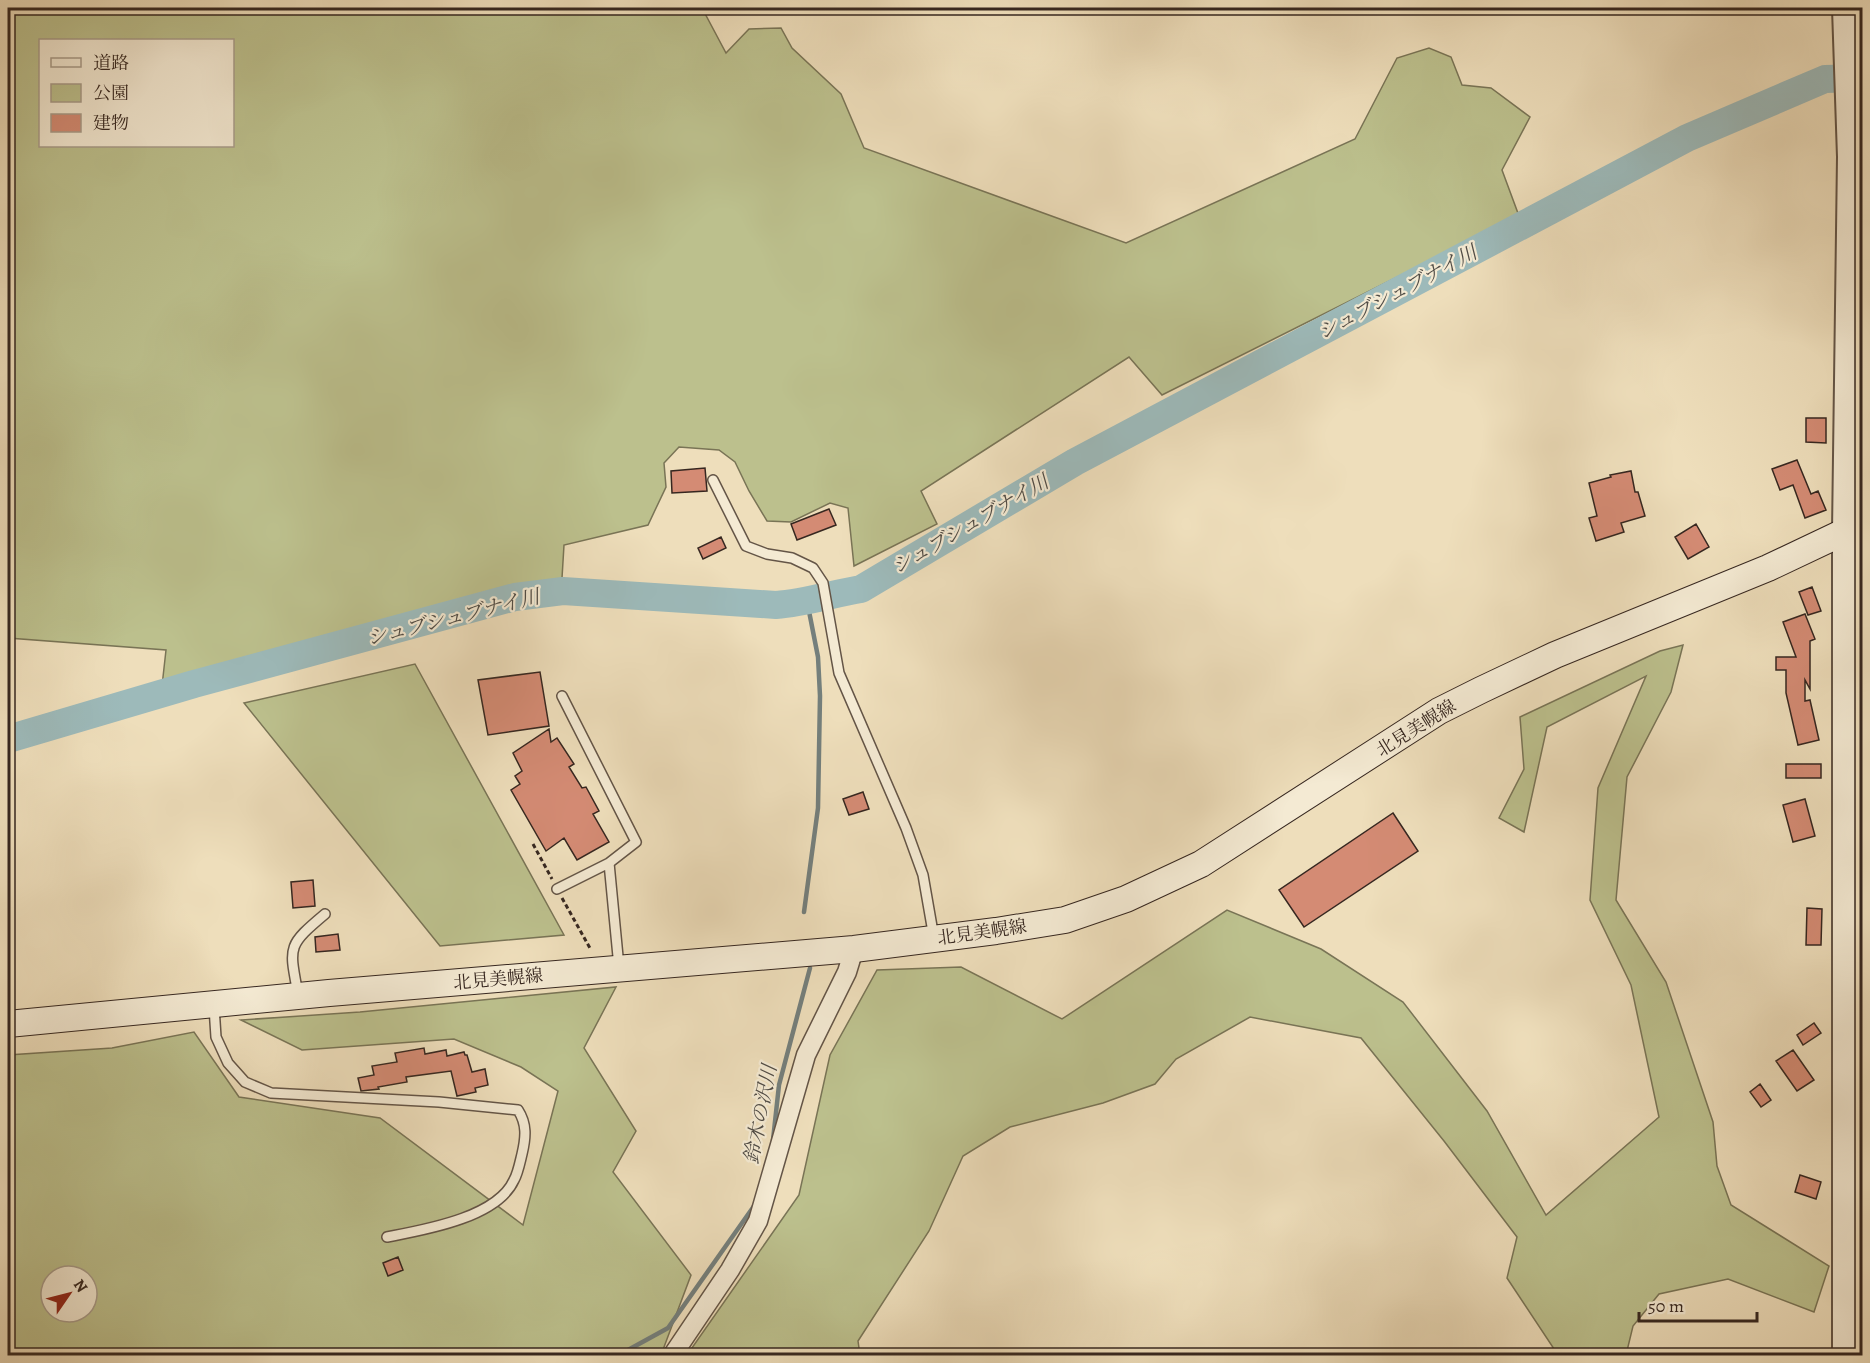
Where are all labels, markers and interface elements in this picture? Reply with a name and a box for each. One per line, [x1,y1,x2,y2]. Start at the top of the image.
legend [39,39,234,147]
text: 道路 [93,51,129,75]
text: 公園 [93,81,129,105]
text: 建物 [93,111,129,135]
water label: シュブシュブナイ川 [1313,238,1483,346]
water label: シュブシュブナイ川 [887,467,1055,580]
water label: シュブシュブナイ川 [364,582,544,652]
street label: 北見美幌線 [1371,694,1461,762]
street label: 北見美幌線 [936,914,1028,950]
street label: 北見美幌線 [452,963,544,995]
water label: 鈴木の沢川 [738,1060,784,1166]
north arrow [39,1264,99,1324]
text: N [68,1275,93,1297]
scale bar [1639,1285,1758,1323]
text: 50 m [1648,1294,1684,1318]

